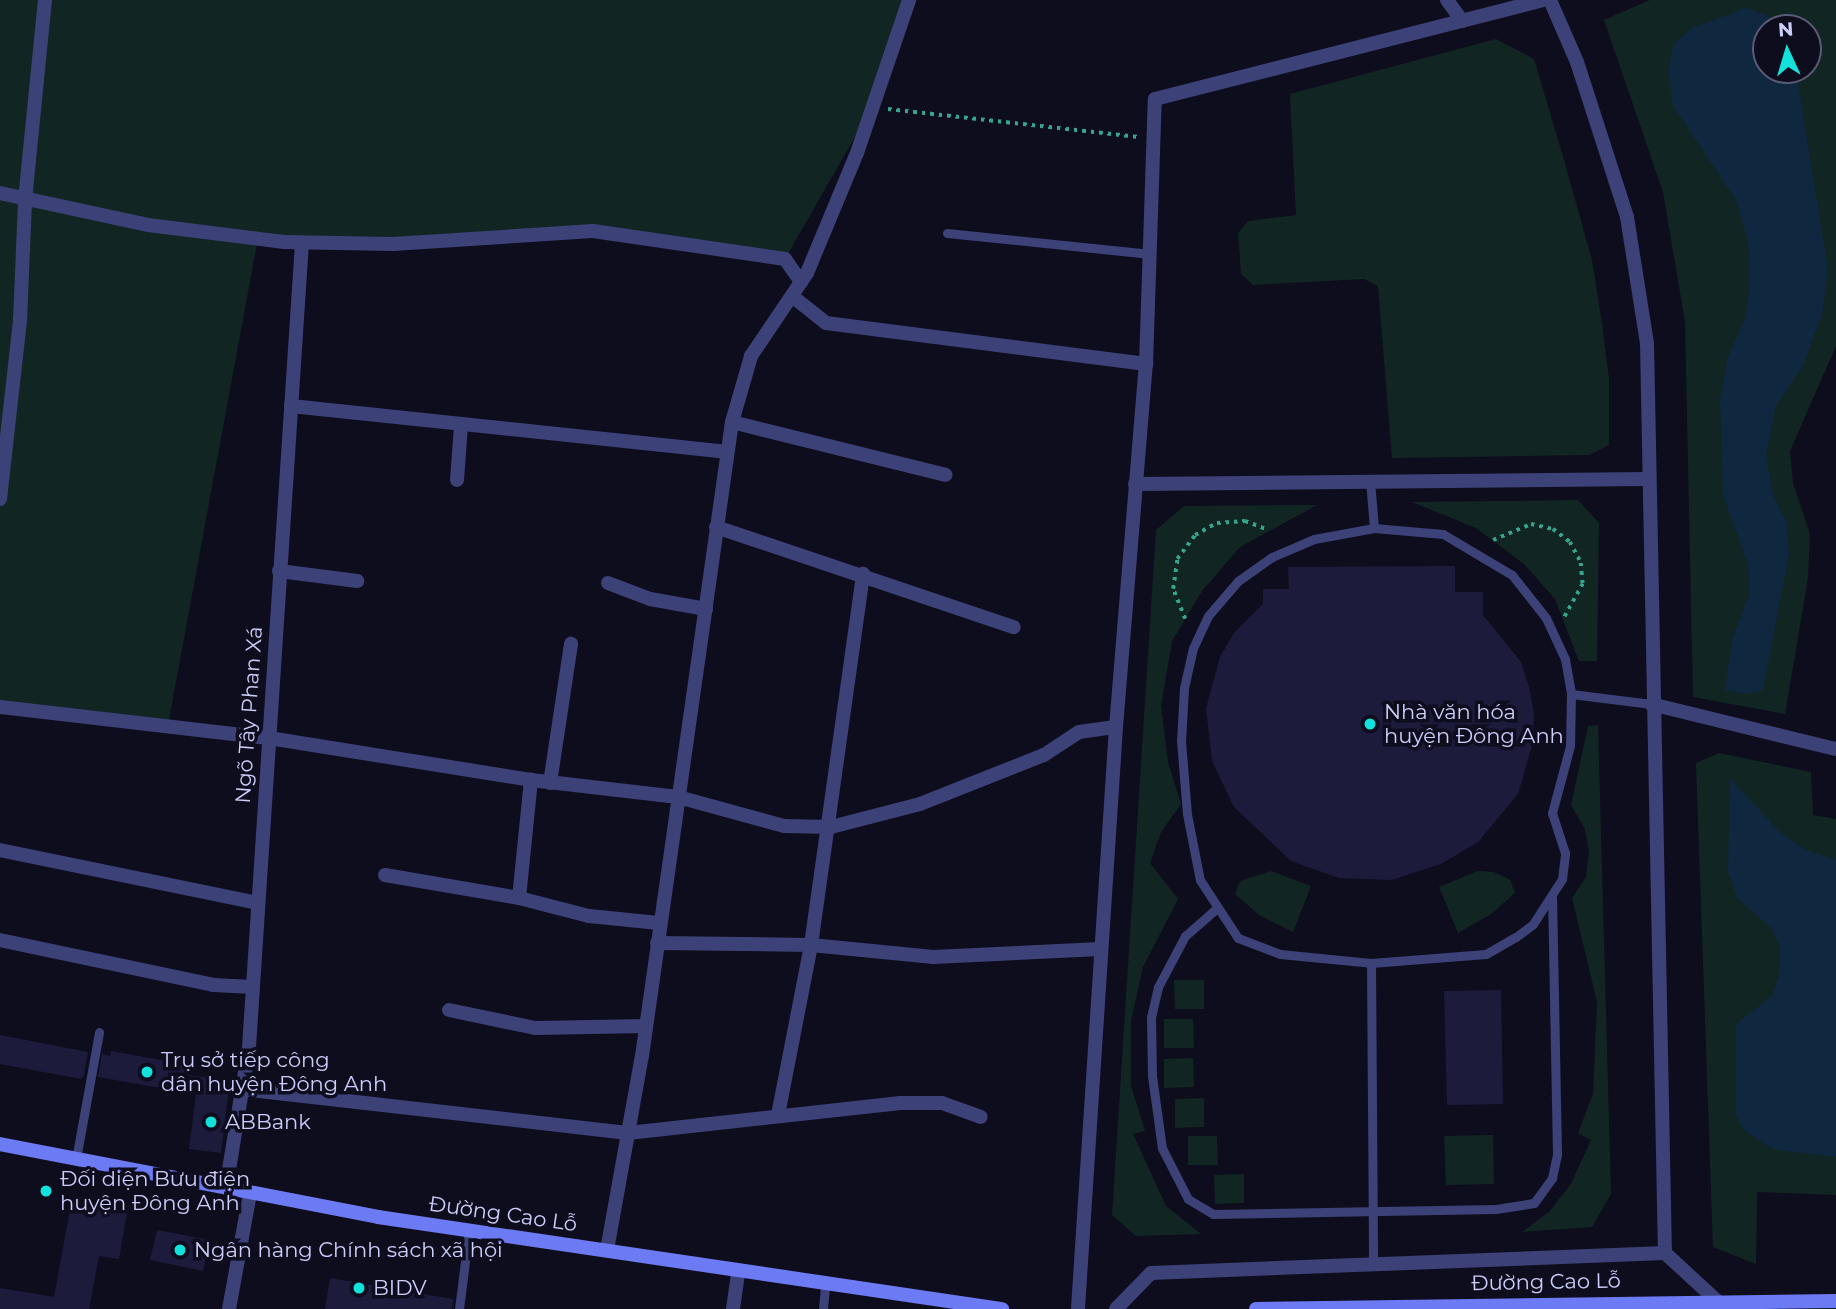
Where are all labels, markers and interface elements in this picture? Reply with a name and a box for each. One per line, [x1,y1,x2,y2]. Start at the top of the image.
north arrow [1752,14,1822,84]
text: N [1777,18,1794,42]
street label: Ngõ Tây Phan Xá [230,626,268,804]
place label: Nhà văn hóa huyện Đông Anh [1384,699,1564,749]
marker: Nhà văn hóa huyện Đông Anh [1362,716,1378,732]
place label: Trụ sở tiếp công dân huyện Đông Anh [161,1047,387,1097]
marker: Trụ sở tiếp công dân huyện Đông Anh [139,1064,155,1080]
place label: ABBank [225,1109,311,1135]
marker: ABBank [203,1114,219,1130]
place label: Đối diện Bưu điện huyện Đông Anh [60,1166,250,1216]
marker: Đối diện Bưu điện huyện Đông Anh [38,1183,54,1199]
street label: Đường Cao Lỗ [427,1191,579,1237]
place label: Ngân hàng Chính sách xã hội [194,1237,503,1263]
marker: Ngân hàng Chính sách xã hội [172,1242,188,1258]
street label: Đường Cao Lỗ [1471,1268,1621,1296]
place label: BIDV [373,1275,427,1301]
marker: BIDV [351,1280,367,1296]

